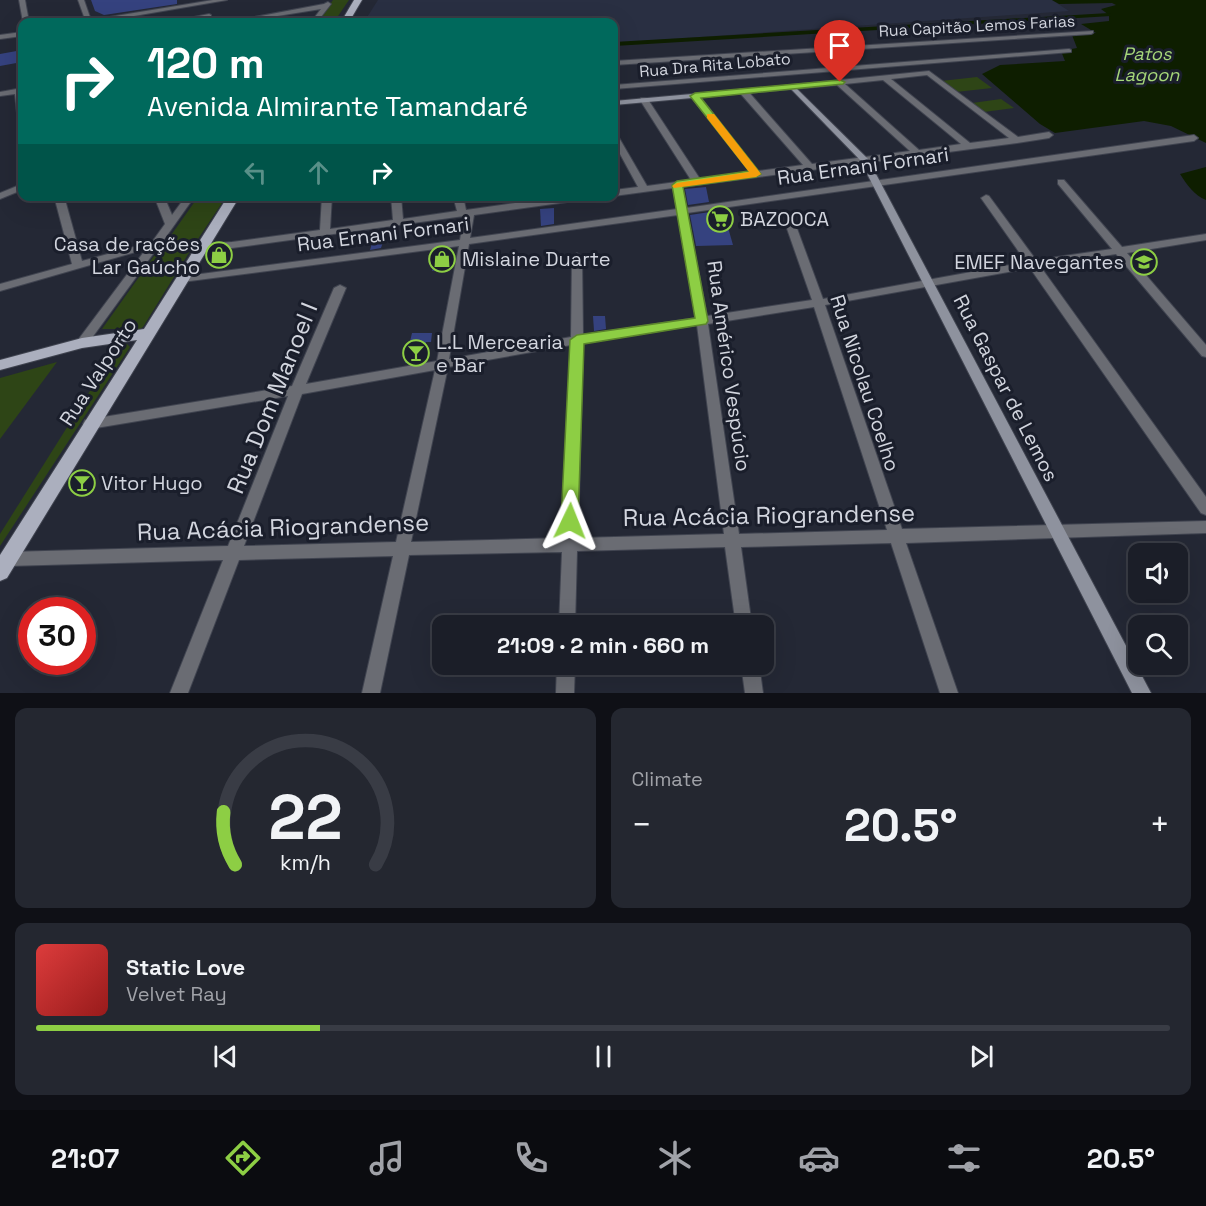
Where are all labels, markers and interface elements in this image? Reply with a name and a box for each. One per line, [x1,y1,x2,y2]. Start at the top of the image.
street label: Rua Capitão Lemos Farias [878,10,1076,42]
pin [814,20,865,82]
icon: arrive [823,29,856,62]
text: 120 m [147,37,265,90]
icon: right [48,42,126,120]
water label: Patos Lagoon [1115,42,1180,86]
street label: Rua Dra Rita Lobato [638,48,792,82]
text: Avenida Almirante Tamandaré [147,89,528,124]
street label: Rua Ernani Fornari [775,141,951,191]
icon: left [239,156,272,189]
icon: ahead [302,156,335,189]
icon: right [365,156,398,189]
supermarket icon: BAZOOCA [705,204,735,234]
place label: BAZOOCA [740,206,829,232]
street label: Rua Ernani Fornari [295,211,471,257]
place label: Casa de rações Lar Gaúcho [54,231,200,280]
shop icon: Casa de rações Lar Gaúcho [204,240,234,270]
shop icon: Mislaine Duarte [427,244,457,274]
place label: Mislaine Duarte [462,246,611,272]
school or university icon: EMEF Navegantes [1129,247,1159,277]
place label: EMEF Navegantes [954,249,1124,275]
street label: Rua Américo Vespúcio [701,259,757,473]
street label: Rua Gaspar de Lemos [948,290,1064,486]
street label: Rua Nicolau Coelho [824,291,906,475]
street label: Rua Dom Manoel I [219,298,325,498]
street label: Rua Valporto [54,313,142,431]
place label: L.L Mercearia e Bar [436,329,563,378]
bar icon: L.L Mercearia e Bar [401,338,431,368]
bar icon: Vitor Hugo [67,468,97,498]
place label: Vitor Hugo [101,470,203,496]
position arrow [538,489,602,553]
street label: Rua Acácia Riograndense [623,497,915,533]
street label: Rua Acácia Riograndense [136,506,430,548]
map controls [1128,543,1188,675]
button: sound [1128,543,1188,603]
speed limit sign: 30 [18,597,96,675]
button: search [1128,615,1188,675]
text: 21:09 · 2 min · 660 m [497,631,709,659]
text: Climate [632,766,703,792]
text: 22 [268,778,342,857]
text: 20.5° [844,797,958,854]
text: − [632,804,652,846]
text: + [1150,804,1170,846]
text: km/h [280,849,331,876]
text: Static Love [126,953,245,981]
text: Velvet Ray [126,981,227,1007]
icon: previous [209,1040,242,1073]
icon: pause [587,1040,620,1073]
icon: next [965,1040,998,1073]
icon: directions [222,1137,264,1179]
icon: music [366,1137,408,1179]
icon: phone [510,1137,552,1179]
icon: climate [654,1137,696,1179]
icon: car [798,1137,840,1179]
icon: filters [943,1137,985,1179]
text: 21:07 [51,1141,119,1176]
text: 20.5° [1087,1141,1155,1176]

